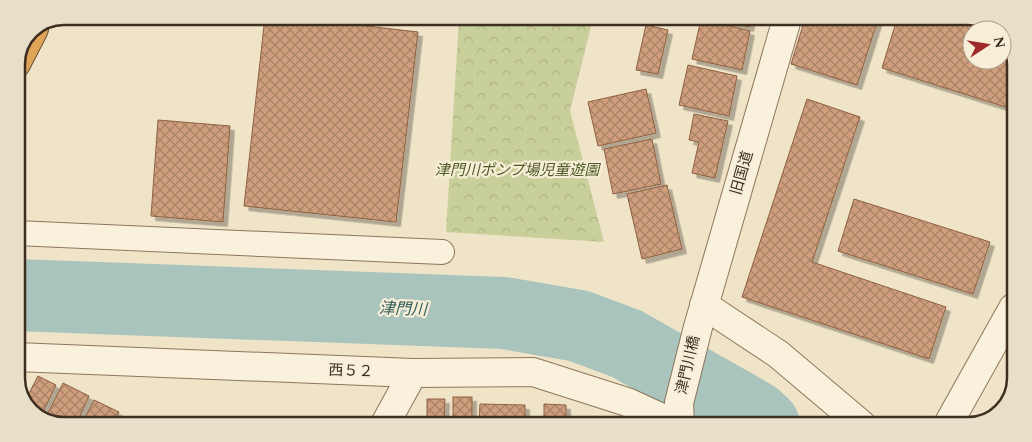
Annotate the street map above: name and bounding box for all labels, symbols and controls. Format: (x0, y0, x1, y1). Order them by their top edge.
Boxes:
north arrow (962, 20, 1012, 70)
text: N (988, 35, 1011, 50)
street label: 旧国道 (725, 148, 759, 198)
park label: 津門川ポンプ場児童遊園 (435, 159, 601, 182)
water label: 津門川 (379, 296, 429, 322)
street label: 津門川橋 (670, 333, 706, 397)
street label: 西５２ (328, 359, 374, 383)

